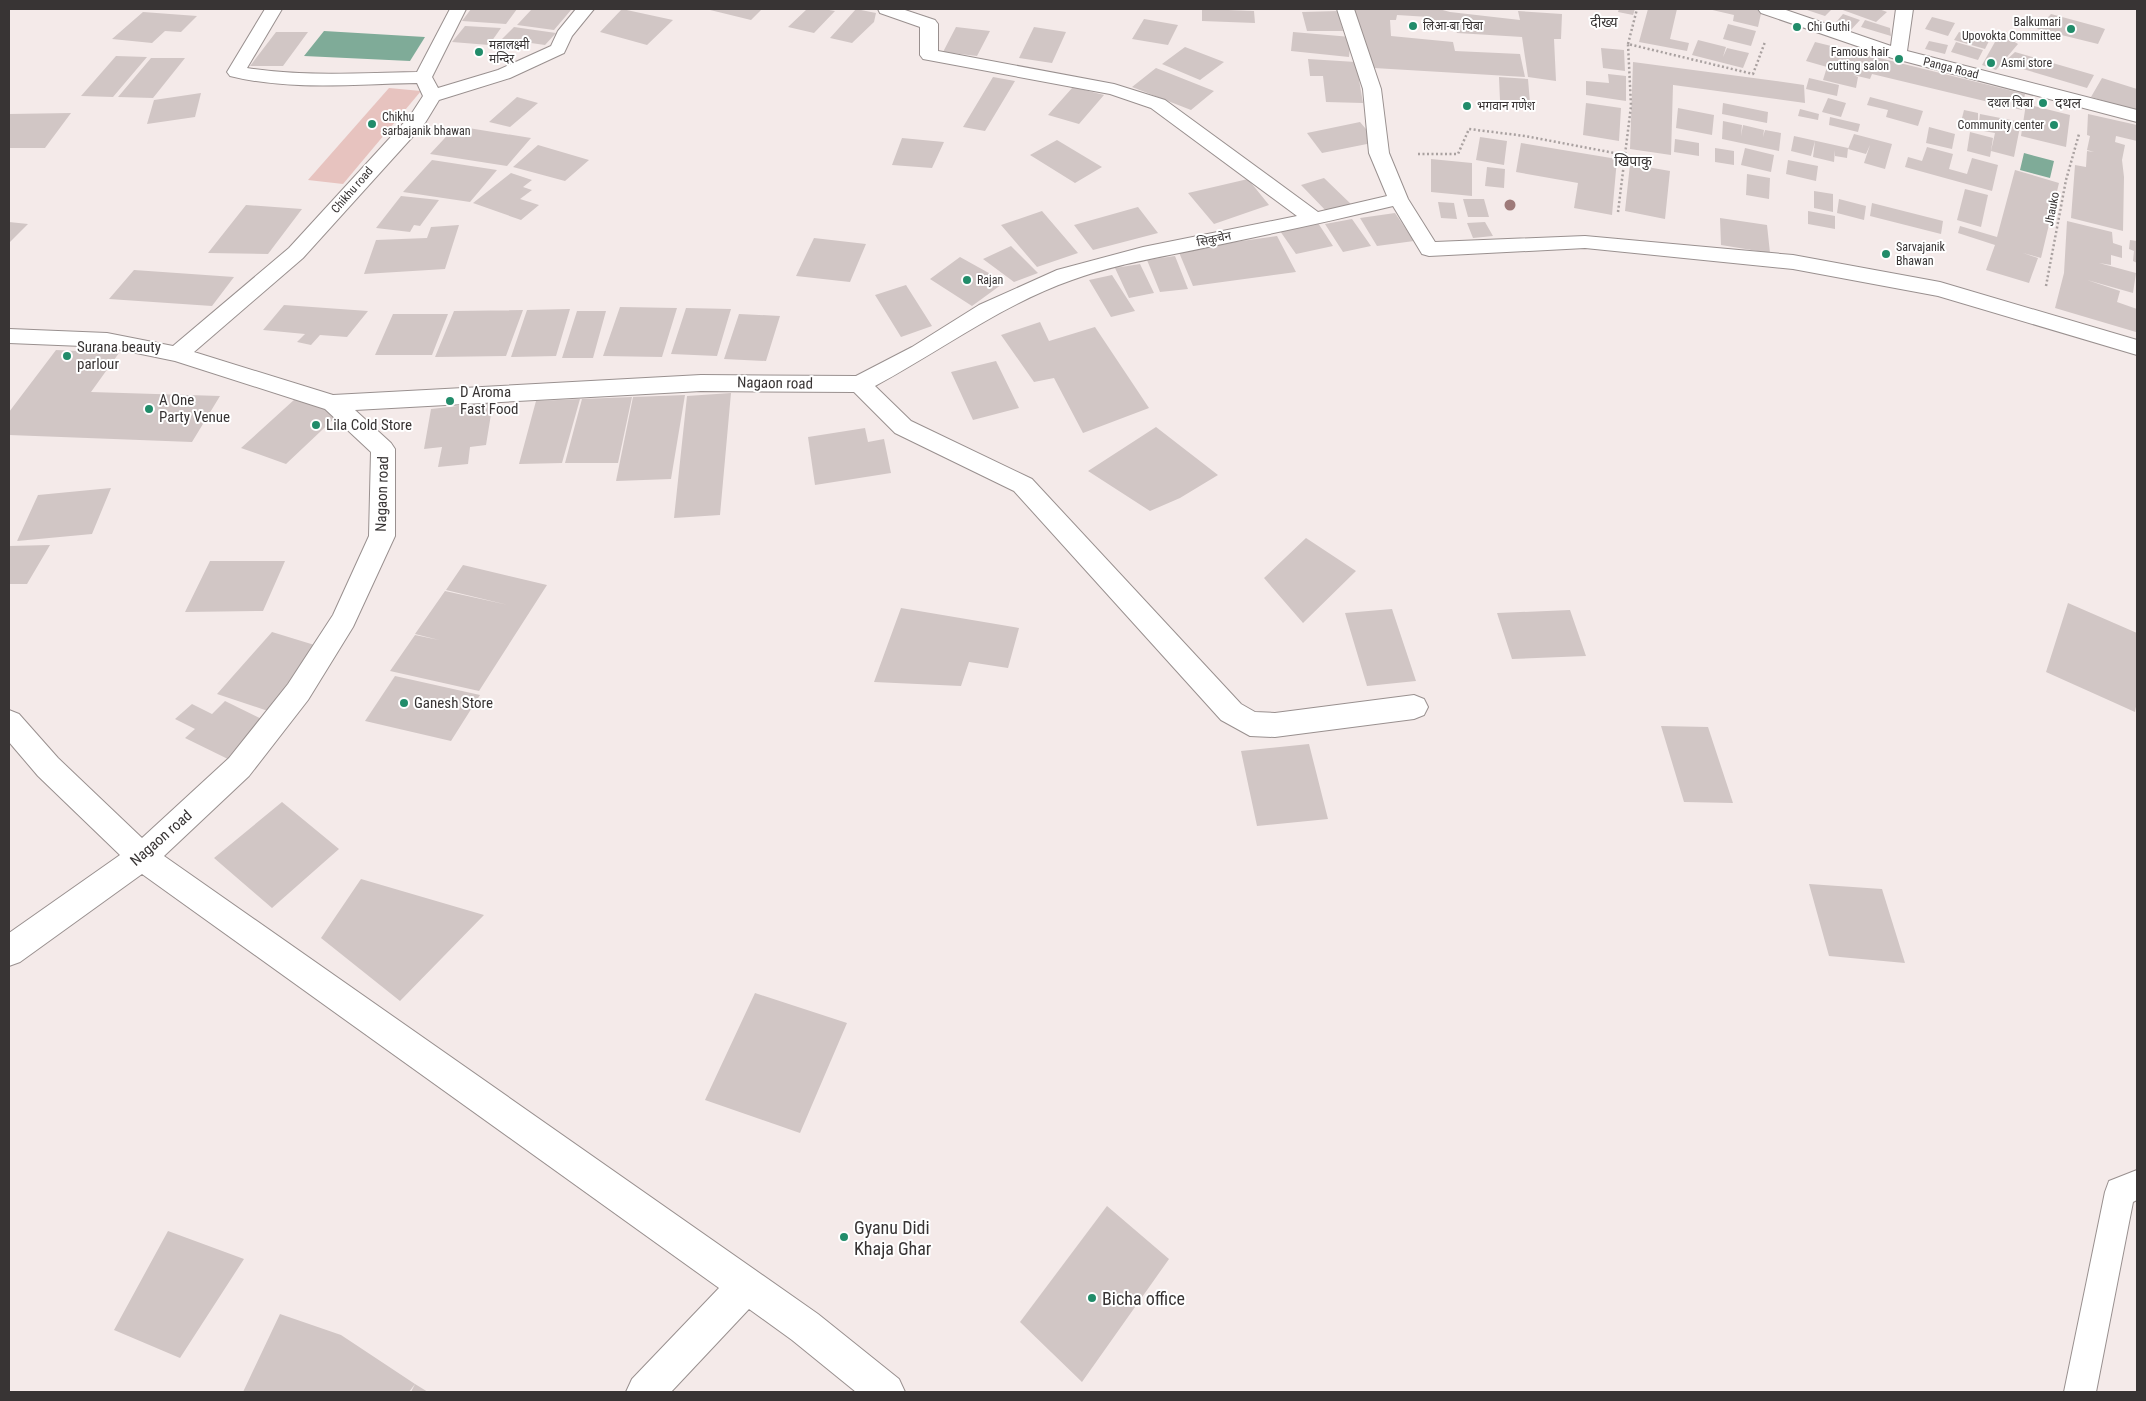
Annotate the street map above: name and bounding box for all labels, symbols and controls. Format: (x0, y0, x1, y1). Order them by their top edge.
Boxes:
district label: दीख्य (1590, 14, 1619, 30)
place label: Balkumari Upovokta Committee (1962, 15, 2061, 43)
place label: लिआ-बा चिबा (1423, 18, 1484, 33)
marker: लिआ-बा चिबा (1407, 20, 1419, 32)
place label: Chi Guthi (1807, 20, 1850, 34)
marker: Chi Guthi (1791, 21, 1803, 33)
marker: Balkumari Upovokta Committee (2065, 23, 2077, 35)
place label: महालक्ष्मी मन्दिर (489, 37, 530, 66)
place label: Famous hair cutting salon (1828, 45, 1889, 73)
marker: महालक्ष्मी मन्दिर (473, 46, 485, 58)
marker: Famous hair cutting salon (1893, 53, 1905, 65)
street label: Panga Road (1922, 54, 1980, 82)
place label: Asmi store (2001, 56, 2052, 70)
marker: Asmi store (1985, 57, 1997, 69)
place label: दथल चिबा (1987, 95, 2034, 110)
district label: दथल (2055, 95, 2081, 111)
marker: दथल चिबा (2037, 97, 2049, 109)
place label: भगवान गणेश (1477, 98, 1536, 113)
marker: भगवान गणेश (1461, 100, 1473, 112)
place label: Chikhu sarbajanik bhawan (382, 110, 471, 138)
marker: Chikhu sarbajanik bhawan (366, 118, 378, 130)
place label: Community center (1958, 118, 2044, 132)
marker: Community center (2048, 119, 2060, 131)
district label: खिपाकु (1614, 153, 1652, 171)
street label: Chikhu road (328, 164, 376, 216)
street label: Jhauko (2042, 191, 2062, 227)
street label: सिकुचेन (1195, 227, 1233, 250)
place label: Sarvajanik Bhawan (1896, 240, 1946, 268)
marker: Sarvajanik Bhawan (1880, 248, 1892, 260)
place label: Rajan (977, 273, 1004, 287)
marker: Rajan (961, 274, 973, 286)
place label: Surana beauty parlour (77, 338, 161, 373)
marker: Surana beauty parlour (61, 350, 73, 362)
street label: Nagaon road (737, 373, 813, 393)
place label: D Aroma Fast Food (460, 383, 518, 418)
place label: A One Party Venue (159, 391, 230, 426)
marker: D Aroma Fast Food (444, 395, 456, 407)
marker: A One Party Venue (143, 403, 155, 415)
place label: Lila Cold Store (326, 416, 412, 434)
marker: Lila Cold Store (310, 419, 322, 431)
street label: Nagaon road (372, 456, 392, 532)
place label: Ganesh Store (414, 694, 493, 712)
marker: Ganesh Store (398, 697, 410, 709)
street label: Nagaon road (126, 806, 196, 870)
place label: Gyanu Didi Khaja Ghar (854, 1217, 932, 1259)
marker: Gyanu Didi Khaja Ghar (838, 1231, 850, 1243)
place label: Bicha office (1102, 1288, 1185, 1309)
marker: Bicha office (1086, 1292, 1098, 1304)

